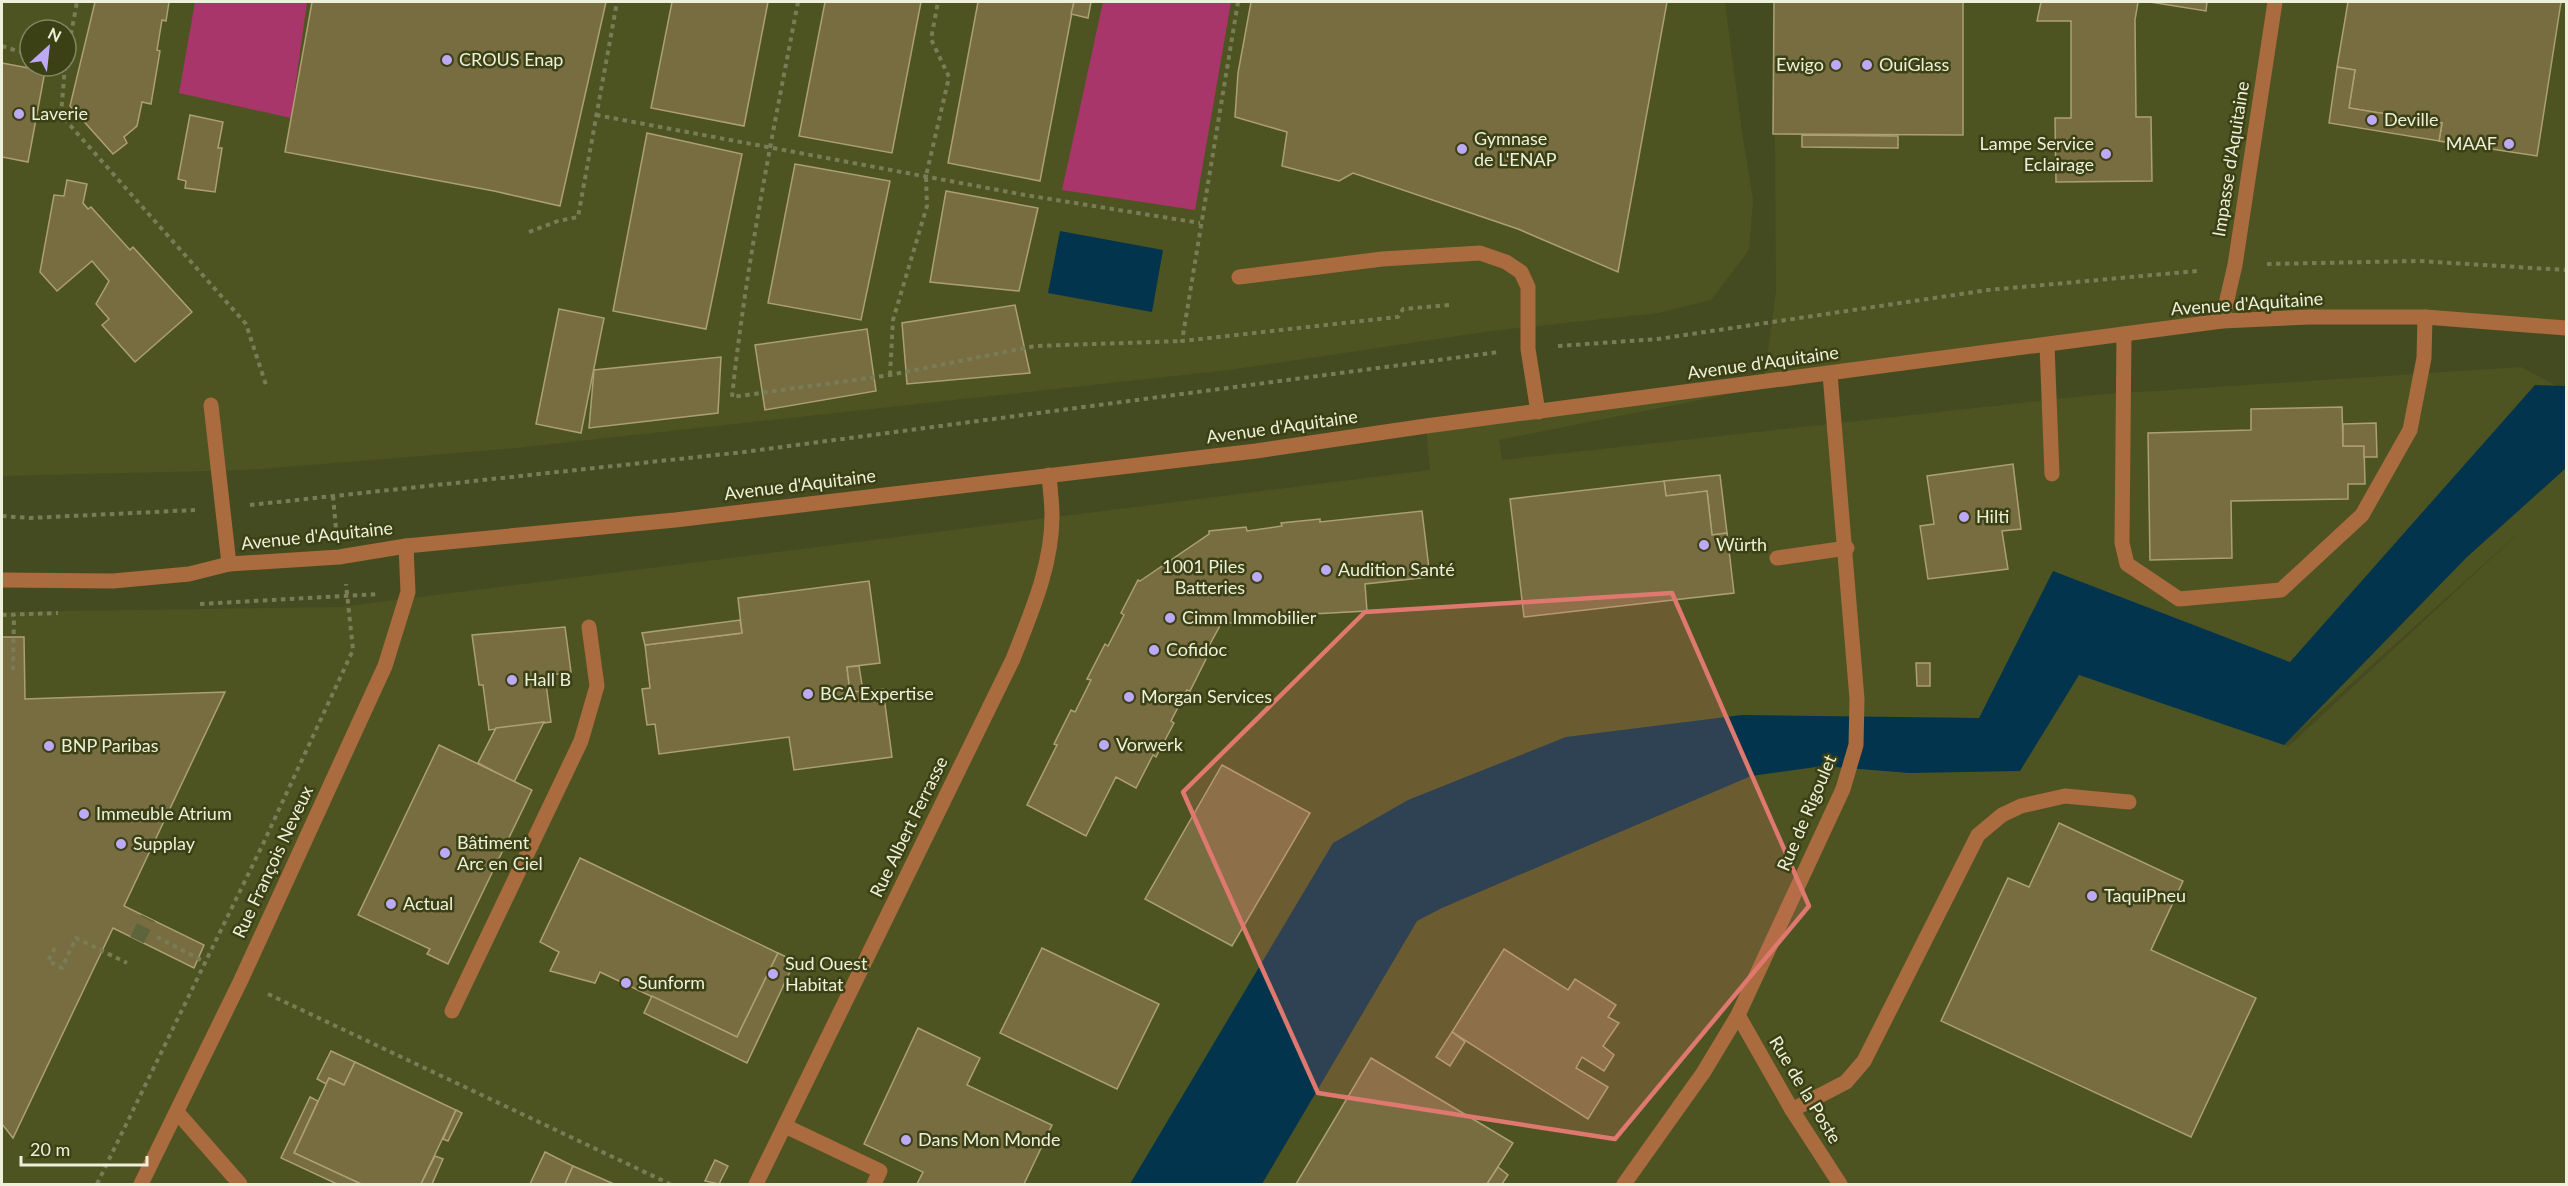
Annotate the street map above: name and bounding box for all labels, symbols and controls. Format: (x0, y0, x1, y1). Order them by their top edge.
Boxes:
north arrow (18, 18, 78, 78)
text: N (45, 23, 65, 45)
place label: CROUS Enap (459, 48, 563, 70)
marker: CROUS Enap (440, 53, 454, 67)
place label: Ewigo (1776, 53, 1824, 75)
place label: OuiGlass (1879, 53, 1950, 75)
marker: Ewigo (1829, 58, 1843, 72)
marker: OuiGlass (1860, 58, 1874, 72)
street label: Impasse d'Aquitaine (2207, 80, 2253, 238)
place label: Laverie (31, 102, 88, 124)
marker: Laverie (12, 107, 26, 121)
place label: Deville (2384, 108, 2438, 130)
marker: Deville (2365, 113, 2379, 127)
place label: Gymnase de L'ENAP (1474, 127, 1557, 170)
place label: Lampe Service Eclairage (1979, 132, 2094, 175)
place label: MAAF (2446, 132, 2497, 154)
marker: MAAF (2502, 137, 2516, 151)
marker: Gymnase de L'ENAP (1455, 142, 1469, 156)
marker: Lampe Service Eclairage (2099, 147, 2113, 161)
street label: Avenue d'Aquitaine (2170, 287, 2324, 319)
street label: Avenue d'Aquitaine (1686, 340, 1840, 384)
street label: Avenue d'Aquitaine (1205, 404, 1359, 448)
street label: Avenue d'Aquitaine (723, 464, 877, 504)
place label: Hilti (1976, 505, 2009, 527)
marker: Hilti (1957, 510, 1971, 524)
street label: Avenue d'Aquitaine (240, 516, 394, 554)
place label: Würth (1716, 533, 1767, 555)
marker: Würth (1697, 538, 1711, 552)
place label: 1001 Piles Batteries (1162, 555, 1245, 598)
place label: Audition Santé (1338, 558, 1455, 580)
marker: Audition Santé (1319, 563, 1333, 577)
marker: 1001 Piles Batteries (1250, 570, 1264, 584)
place label: Cimm Immobilier (1182, 606, 1317, 628)
marker: Cimm Immobilier (1163, 611, 1177, 625)
place label: Cofidoc (1166, 638, 1227, 660)
marker: Cofidoc (1147, 643, 1161, 657)
place label: Hall B (524, 668, 571, 690)
marker: Hall B (505, 673, 519, 687)
place label: BCA Expertise (820, 682, 934, 704)
place label: Morgan Services (1141, 685, 1272, 707)
marker: BCA Expertise (801, 687, 815, 701)
marker: Morgan Services (1122, 690, 1136, 704)
place label: Vorwerk (1116, 733, 1184, 755)
place label: BNP Paribas (61, 734, 159, 756)
marker: Vorwerk (1097, 738, 1111, 752)
marker: BNP Paribas (42, 739, 56, 753)
street label: Rue de Rigoulet (1772, 751, 1841, 874)
street label: Rue Albert Ferrasse (864, 753, 952, 901)
street label: Rue François Neveux (227, 782, 317, 941)
place label: Immeuble Atrium (96, 802, 232, 824)
marker: Immeuble Atrium (77, 807, 91, 821)
place label: Bâtiment Arc en Ciel (457, 831, 543, 874)
place label: Supplay (133, 832, 196, 854)
marker: Supplay (114, 837, 128, 851)
marker: Bâtiment Arc en Ciel (438, 846, 452, 860)
place label: TaquiPneu (2104, 884, 2186, 906)
marker: TaquiPneu (2085, 889, 2099, 903)
place label: Actual (403, 892, 453, 914)
marker: Actual (384, 897, 398, 911)
place label: Sud Ouest Habitat (785, 952, 868, 995)
marker: Sud Ouest Habitat (766, 967, 780, 981)
place label: Sunform (638, 971, 705, 993)
marker: Sunform (619, 976, 633, 990)
street label: Rue de la Poste (1765, 1032, 1847, 1147)
place label: Dans Mon Monde (918, 1128, 1060, 1150)
scale bar (21, 1129, 147, 1167)
marker: Dans Mon Monde (899, 1133, 913, 1147)
text: 20 m (30, 1138, 70, 1160)

